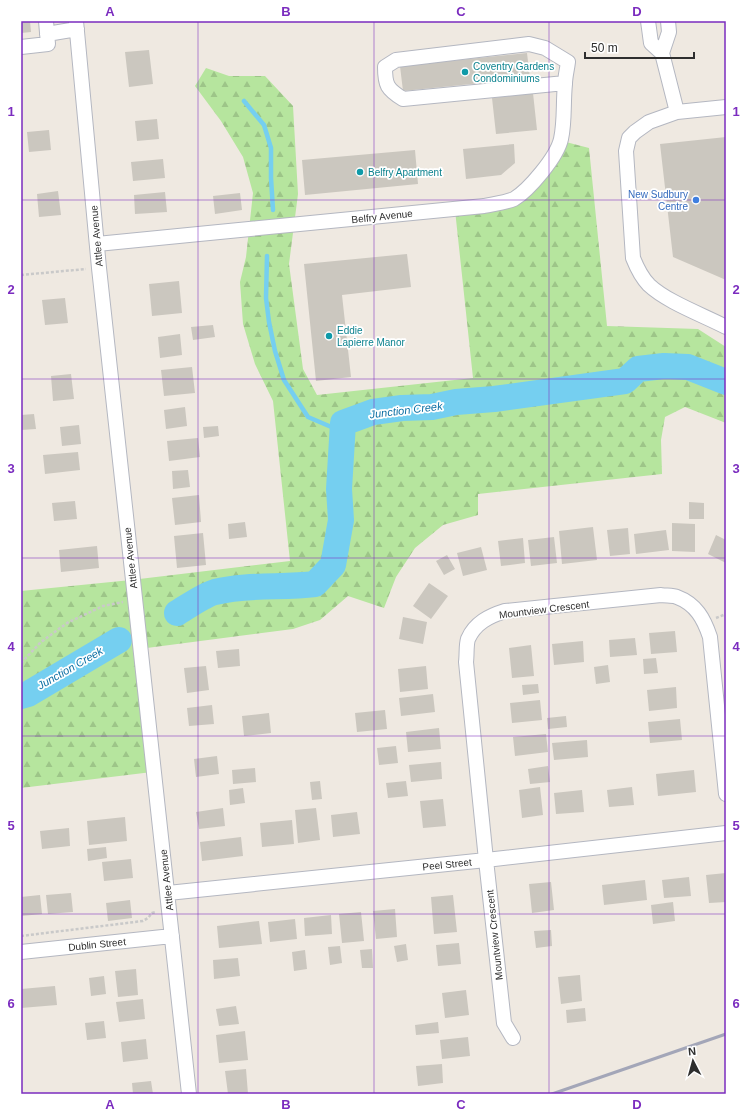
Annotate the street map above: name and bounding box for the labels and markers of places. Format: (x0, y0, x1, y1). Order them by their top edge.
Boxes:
place label: Coventry Gardens Condominiums (473, 61, 554, 84)
marker: Coventry Gardens Condominiums (460, 67, 470, 77)
marker: Belfry Apartment (355, 167, 365, 177)
place label: Belfry Apartment (368, 167, 442, 178)
place label: New Sudbury Centre (628, 189, 688, 212)
marker: New Sudbury Centre (691, 195, 701, 205)
place label: Eddie Lapierre Manor (337, 325, 405, 348)
marker: Eddie Lapierre Manor (324, 331, 334, 341)

